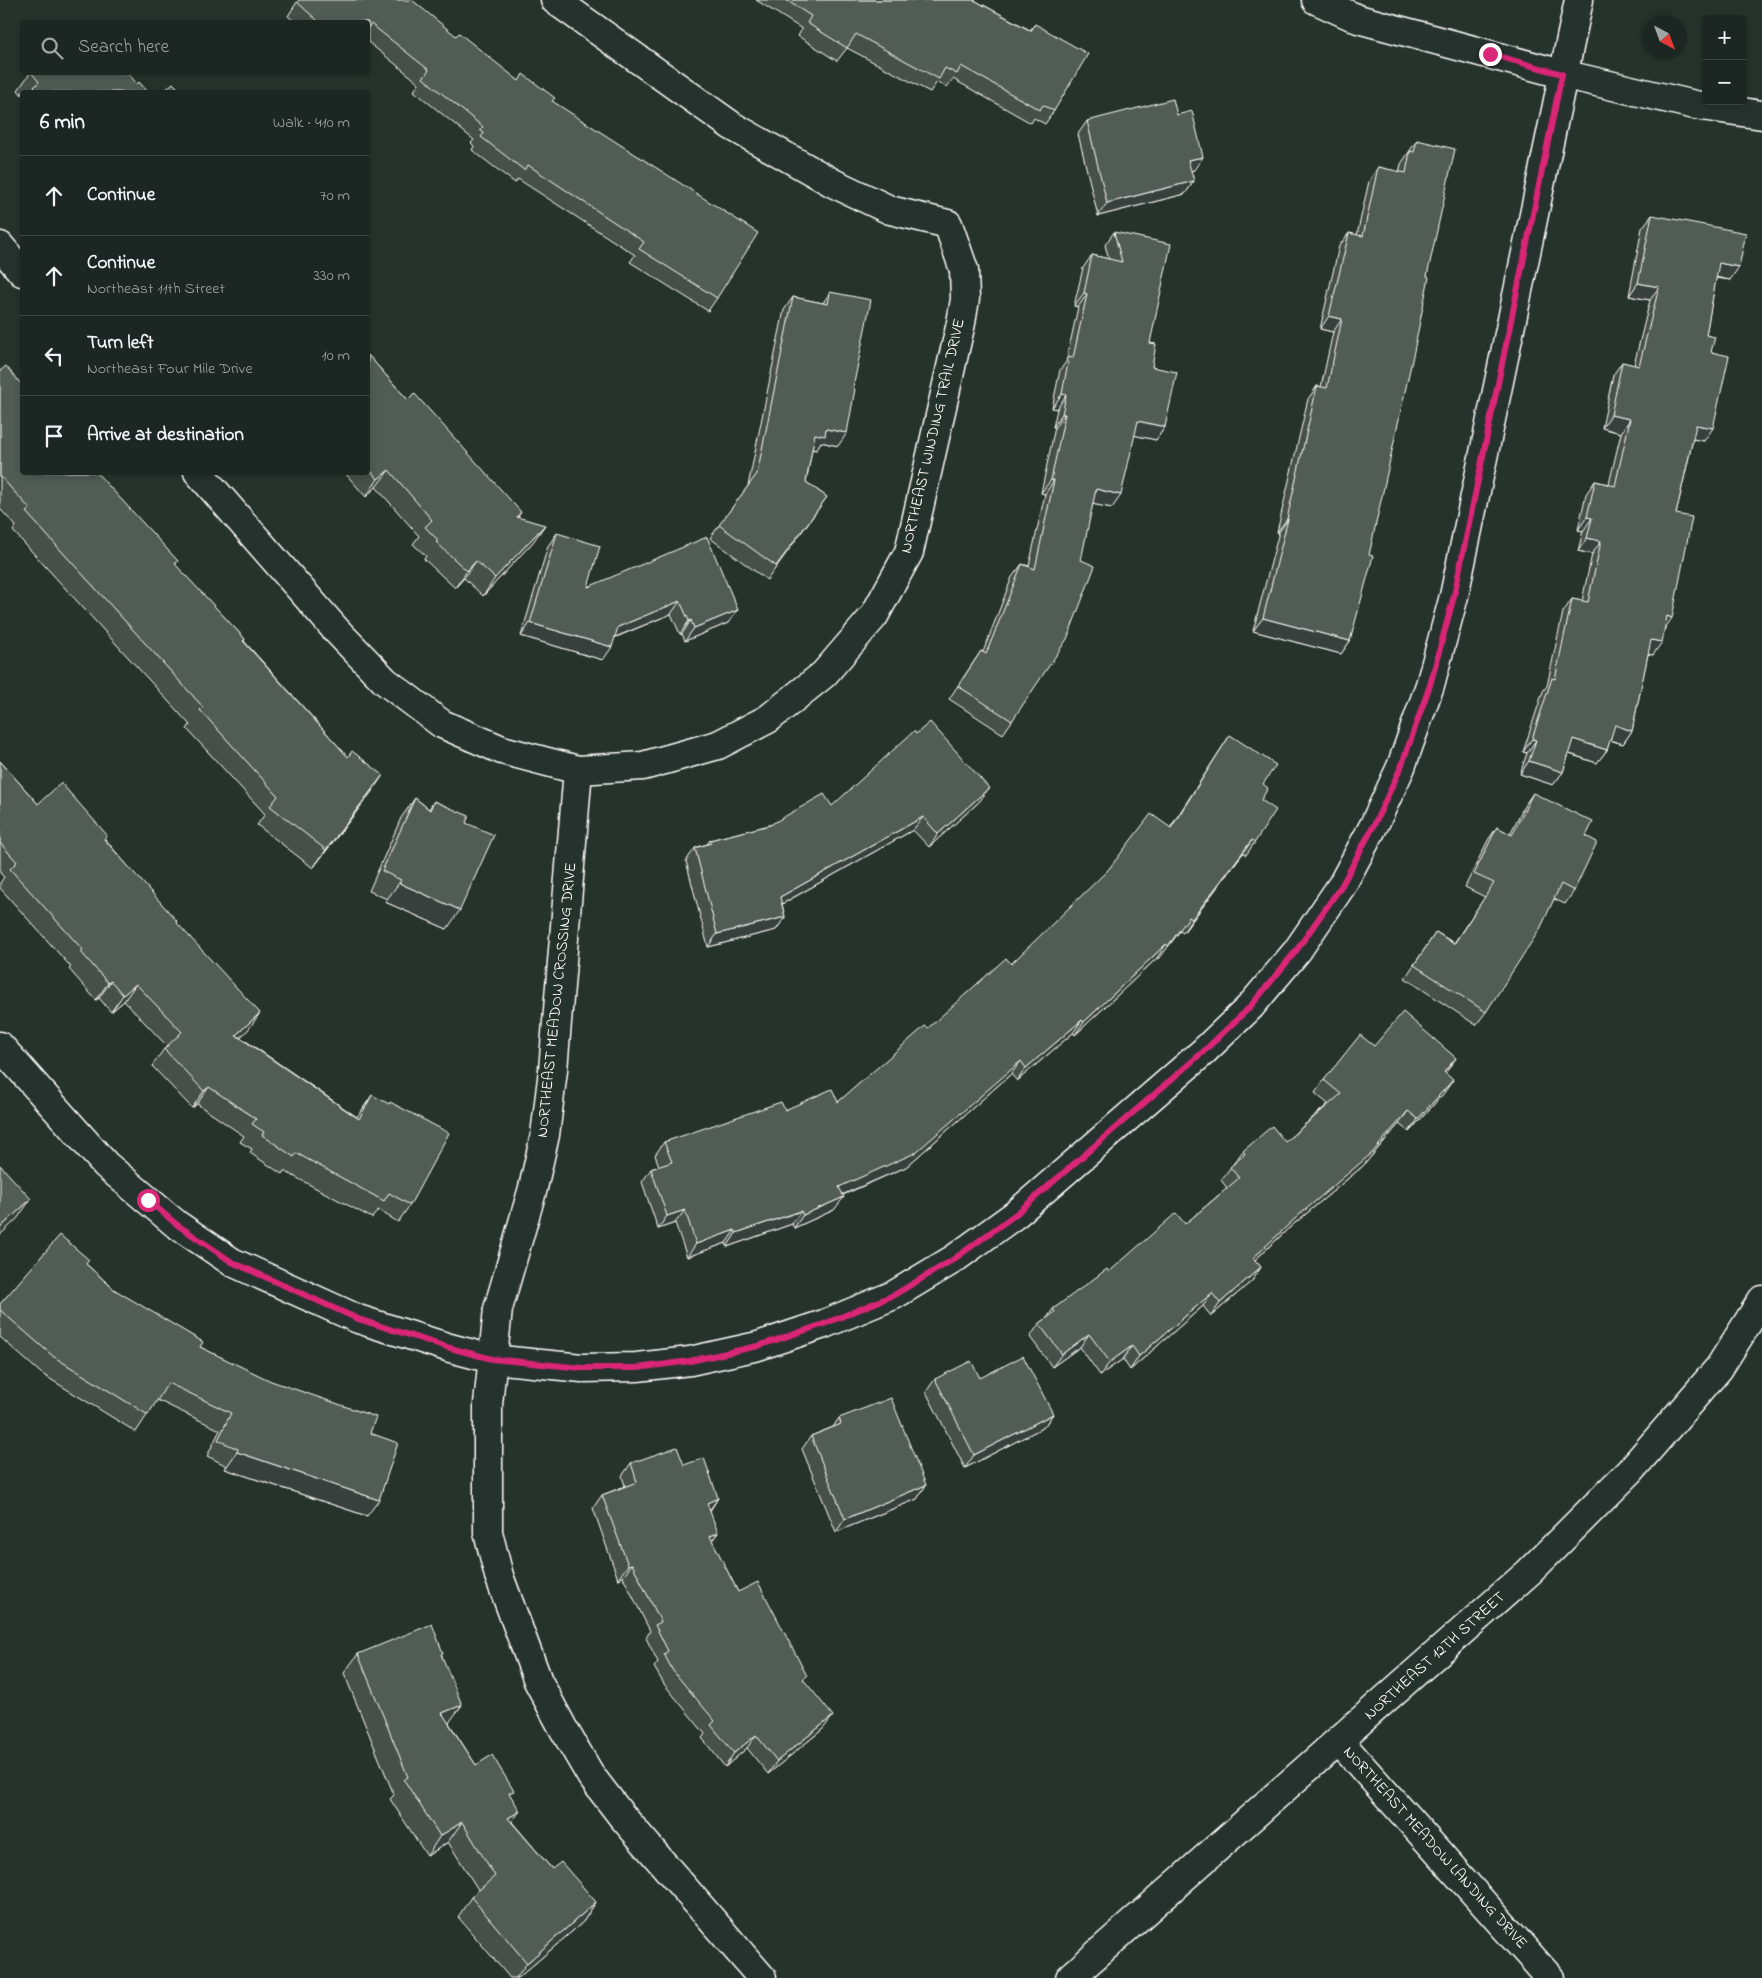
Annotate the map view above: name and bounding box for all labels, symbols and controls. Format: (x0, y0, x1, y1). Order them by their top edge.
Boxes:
north arrow (1642, 15, 1687, 60)
map controls (1702, 15, 1747, 105)
button: + (1702, 15, 1747, 60)
search box (20, 20, 370, 75)
icon: search (38, 34, 66, 62)
text: Search here (78, 34, 169, 61)
route end (1479, 43, 1502, 66)
button: − (1702, 60, 1747, 105)
text: 6 min (40, 108, 85, 138)
text: Walk · 410 m (273, 111, 350, 135)
icon: ahead (40, 182, 68, 210)
text: Continue (87, 182, 155, 209)
text: 70 m (320, 184, 350, 208)
text: Continue (87, 250, 155, 277)
icon: ahead (40, 262, 68, 290)
text: 330 m (313, 264, 350, 288)
text: Northeast 11th Street (87, 277, 225, 301)
street label: NORTHEAST WINDING TRAIL DRIVE (894, 316, 972, 556)
text: Turn left (87, 330, 154, 357)
icon: left (40, 342, 68, 370)
text: 10 m (322, 344, 350, 368)
text: Northeast Four Mile Drive (87, 357, 253, 381)
icon: arrive (40, 422, 68, 450)
text: Arrive at destination (87, 422, 244, 449)
street label: NORTHEAST MEADOW CROSSING DRIVE (531, 861, 583, 1139)
route start (137, 1189, 160, 1212)
street label: NORTHEAST 12TH STREET (1359, 1586, 1511, 1726)
street label: NORTHEAST MEADOW LANDING DRIVE (1337, 1741, 1533, 1955)

